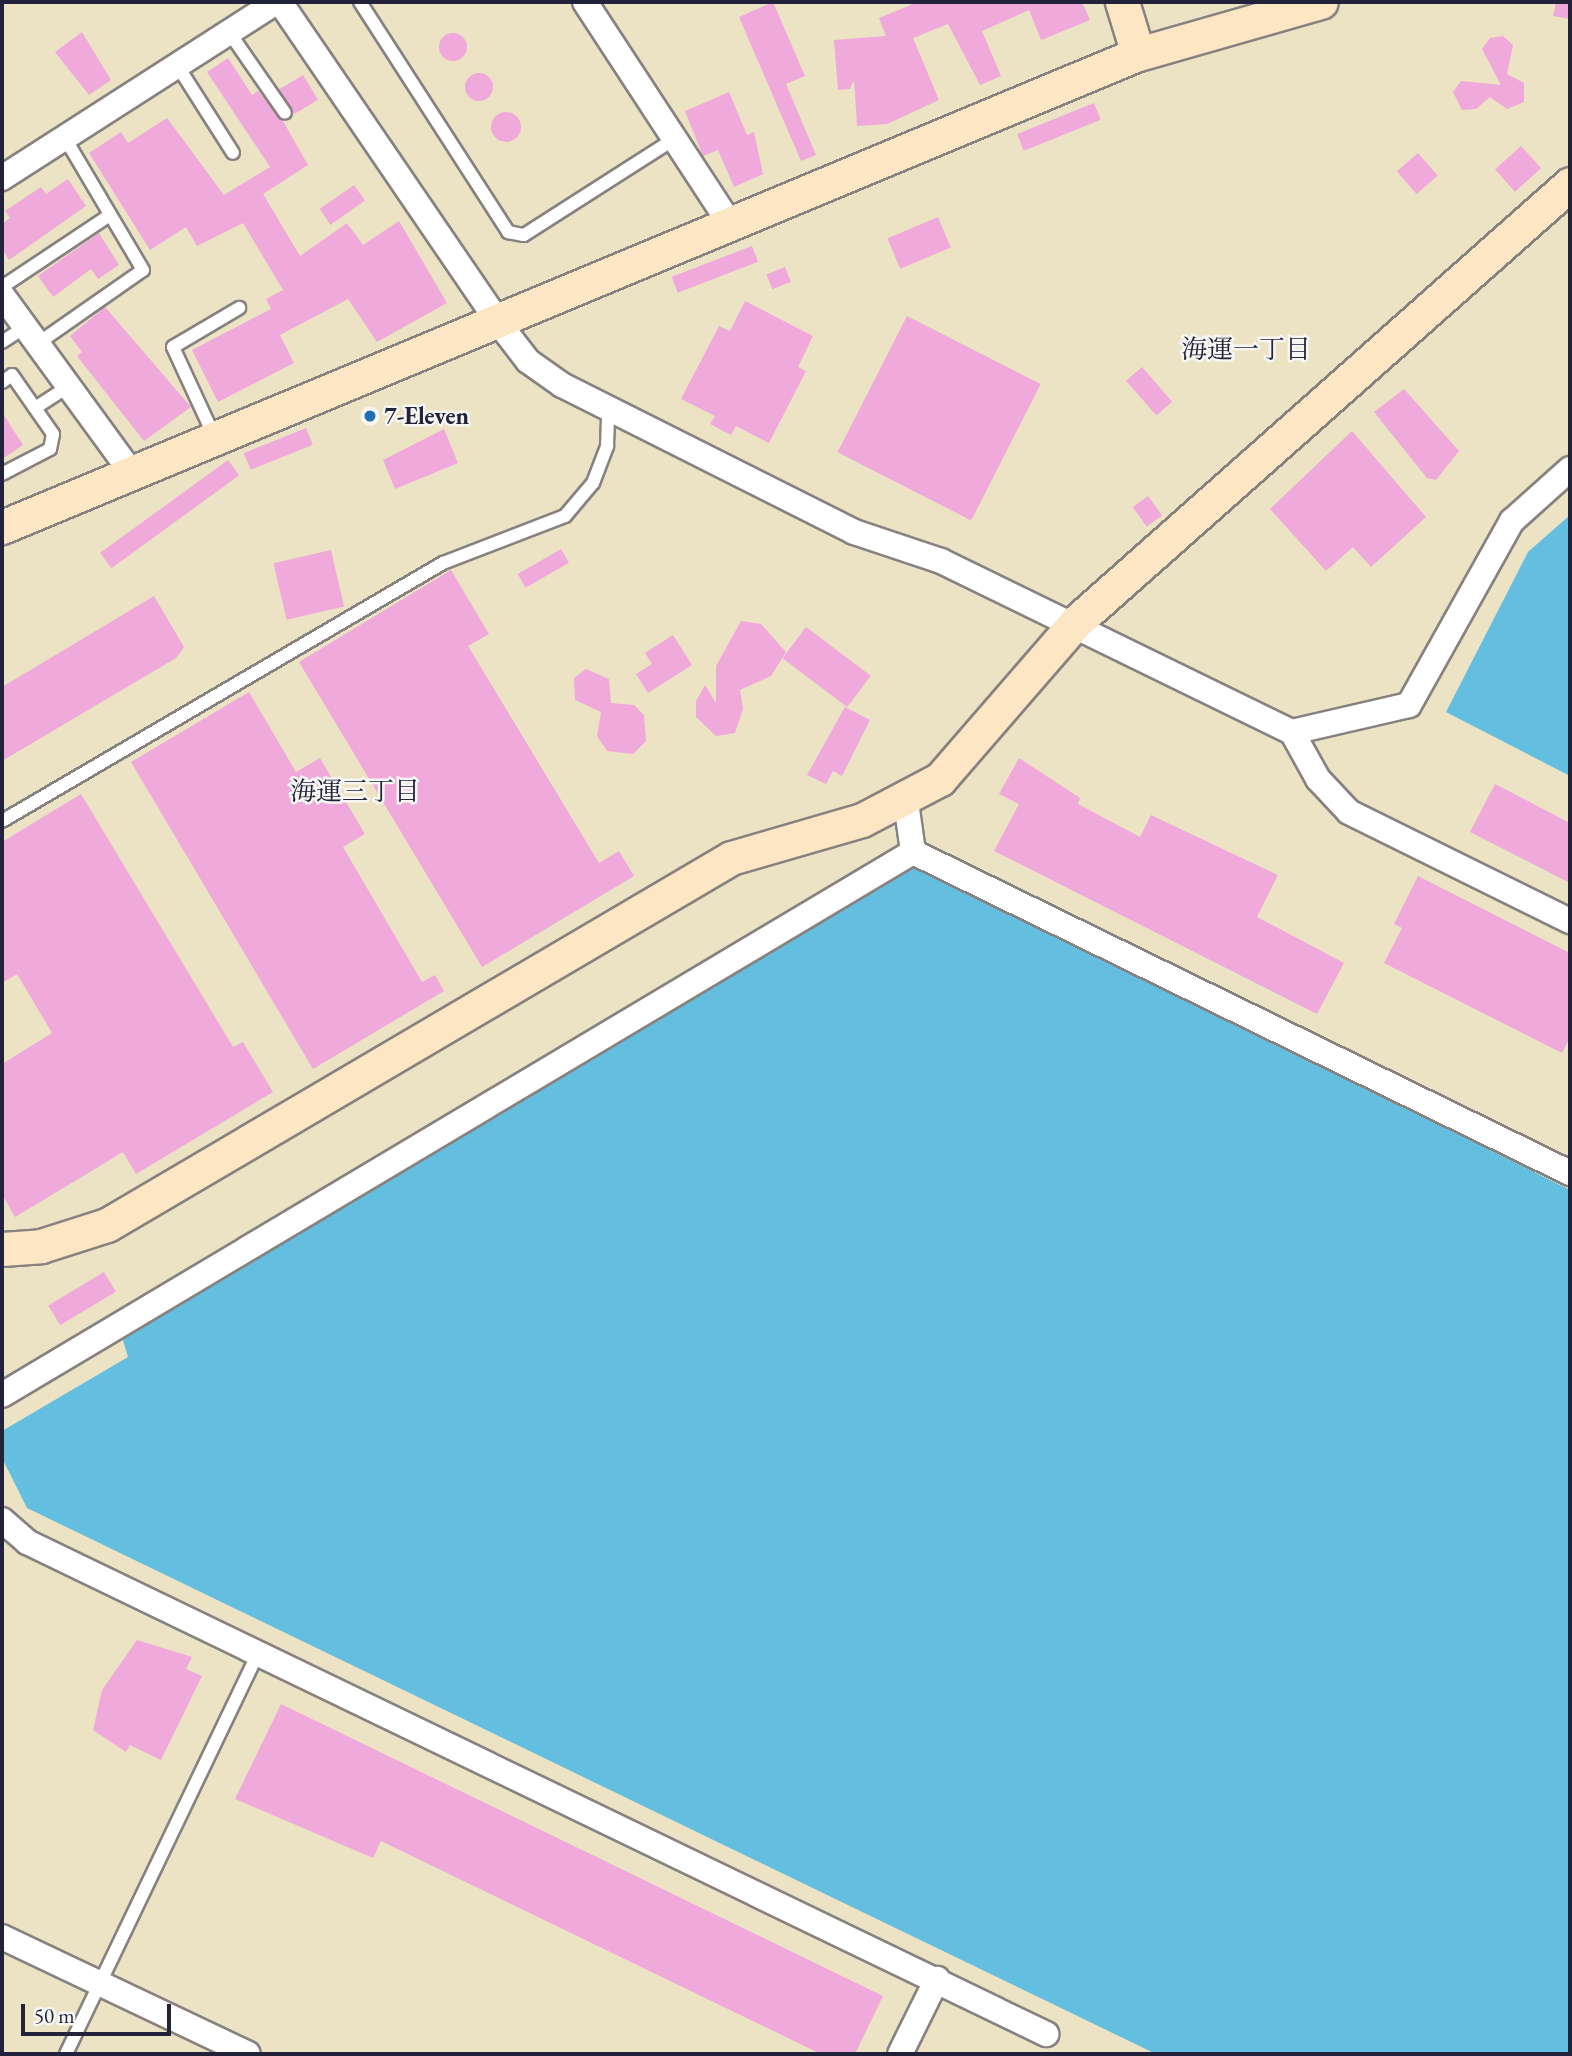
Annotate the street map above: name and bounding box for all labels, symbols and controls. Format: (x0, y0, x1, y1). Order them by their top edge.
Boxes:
district label: 海運一丁目 (1181, 334, 1311, 366)
place label: 7-Eleven (384, 402, 469, 430)
marker: 7-Eleven (362, 408, 378, 424)
district label: 海運三丁目 (290, 776, 420, 808)
scale bar (24, 1990, 175, 2034)
text: 50 m (34, 2002, 75, 2029)

